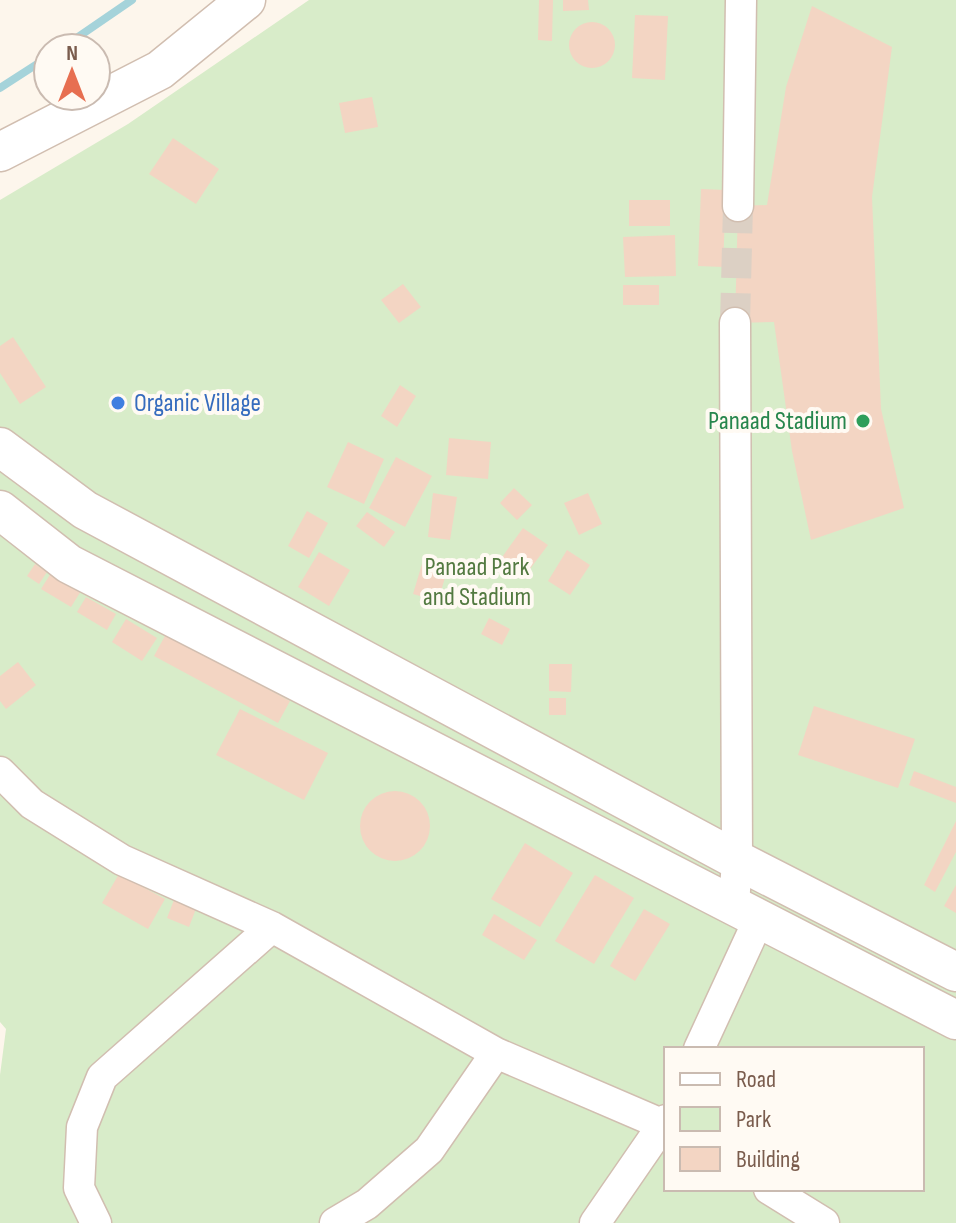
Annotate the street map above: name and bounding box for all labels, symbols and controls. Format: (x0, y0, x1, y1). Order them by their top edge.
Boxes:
north arrow (32, 32, 112, 112)
text: N (66, 40, 78, 67)
place label: Organic Village (134, 388, 261, 419)
marker: Organic Village (109, 394, 127, 412)
place label: Panaad Stadium (708, 406, 847, 437)
marker: Panaad Stadium (854, 412, 872, 430)
park label: Panaad Park and Stadium (423, 552, 531, 613)
legend (664, 1047, 924, 1191)
text: Road (736, 1065, 776, 1094)
text: Park (736, 1105, 771, 1134)
text: Building (736, 1145, 800, 1174)

